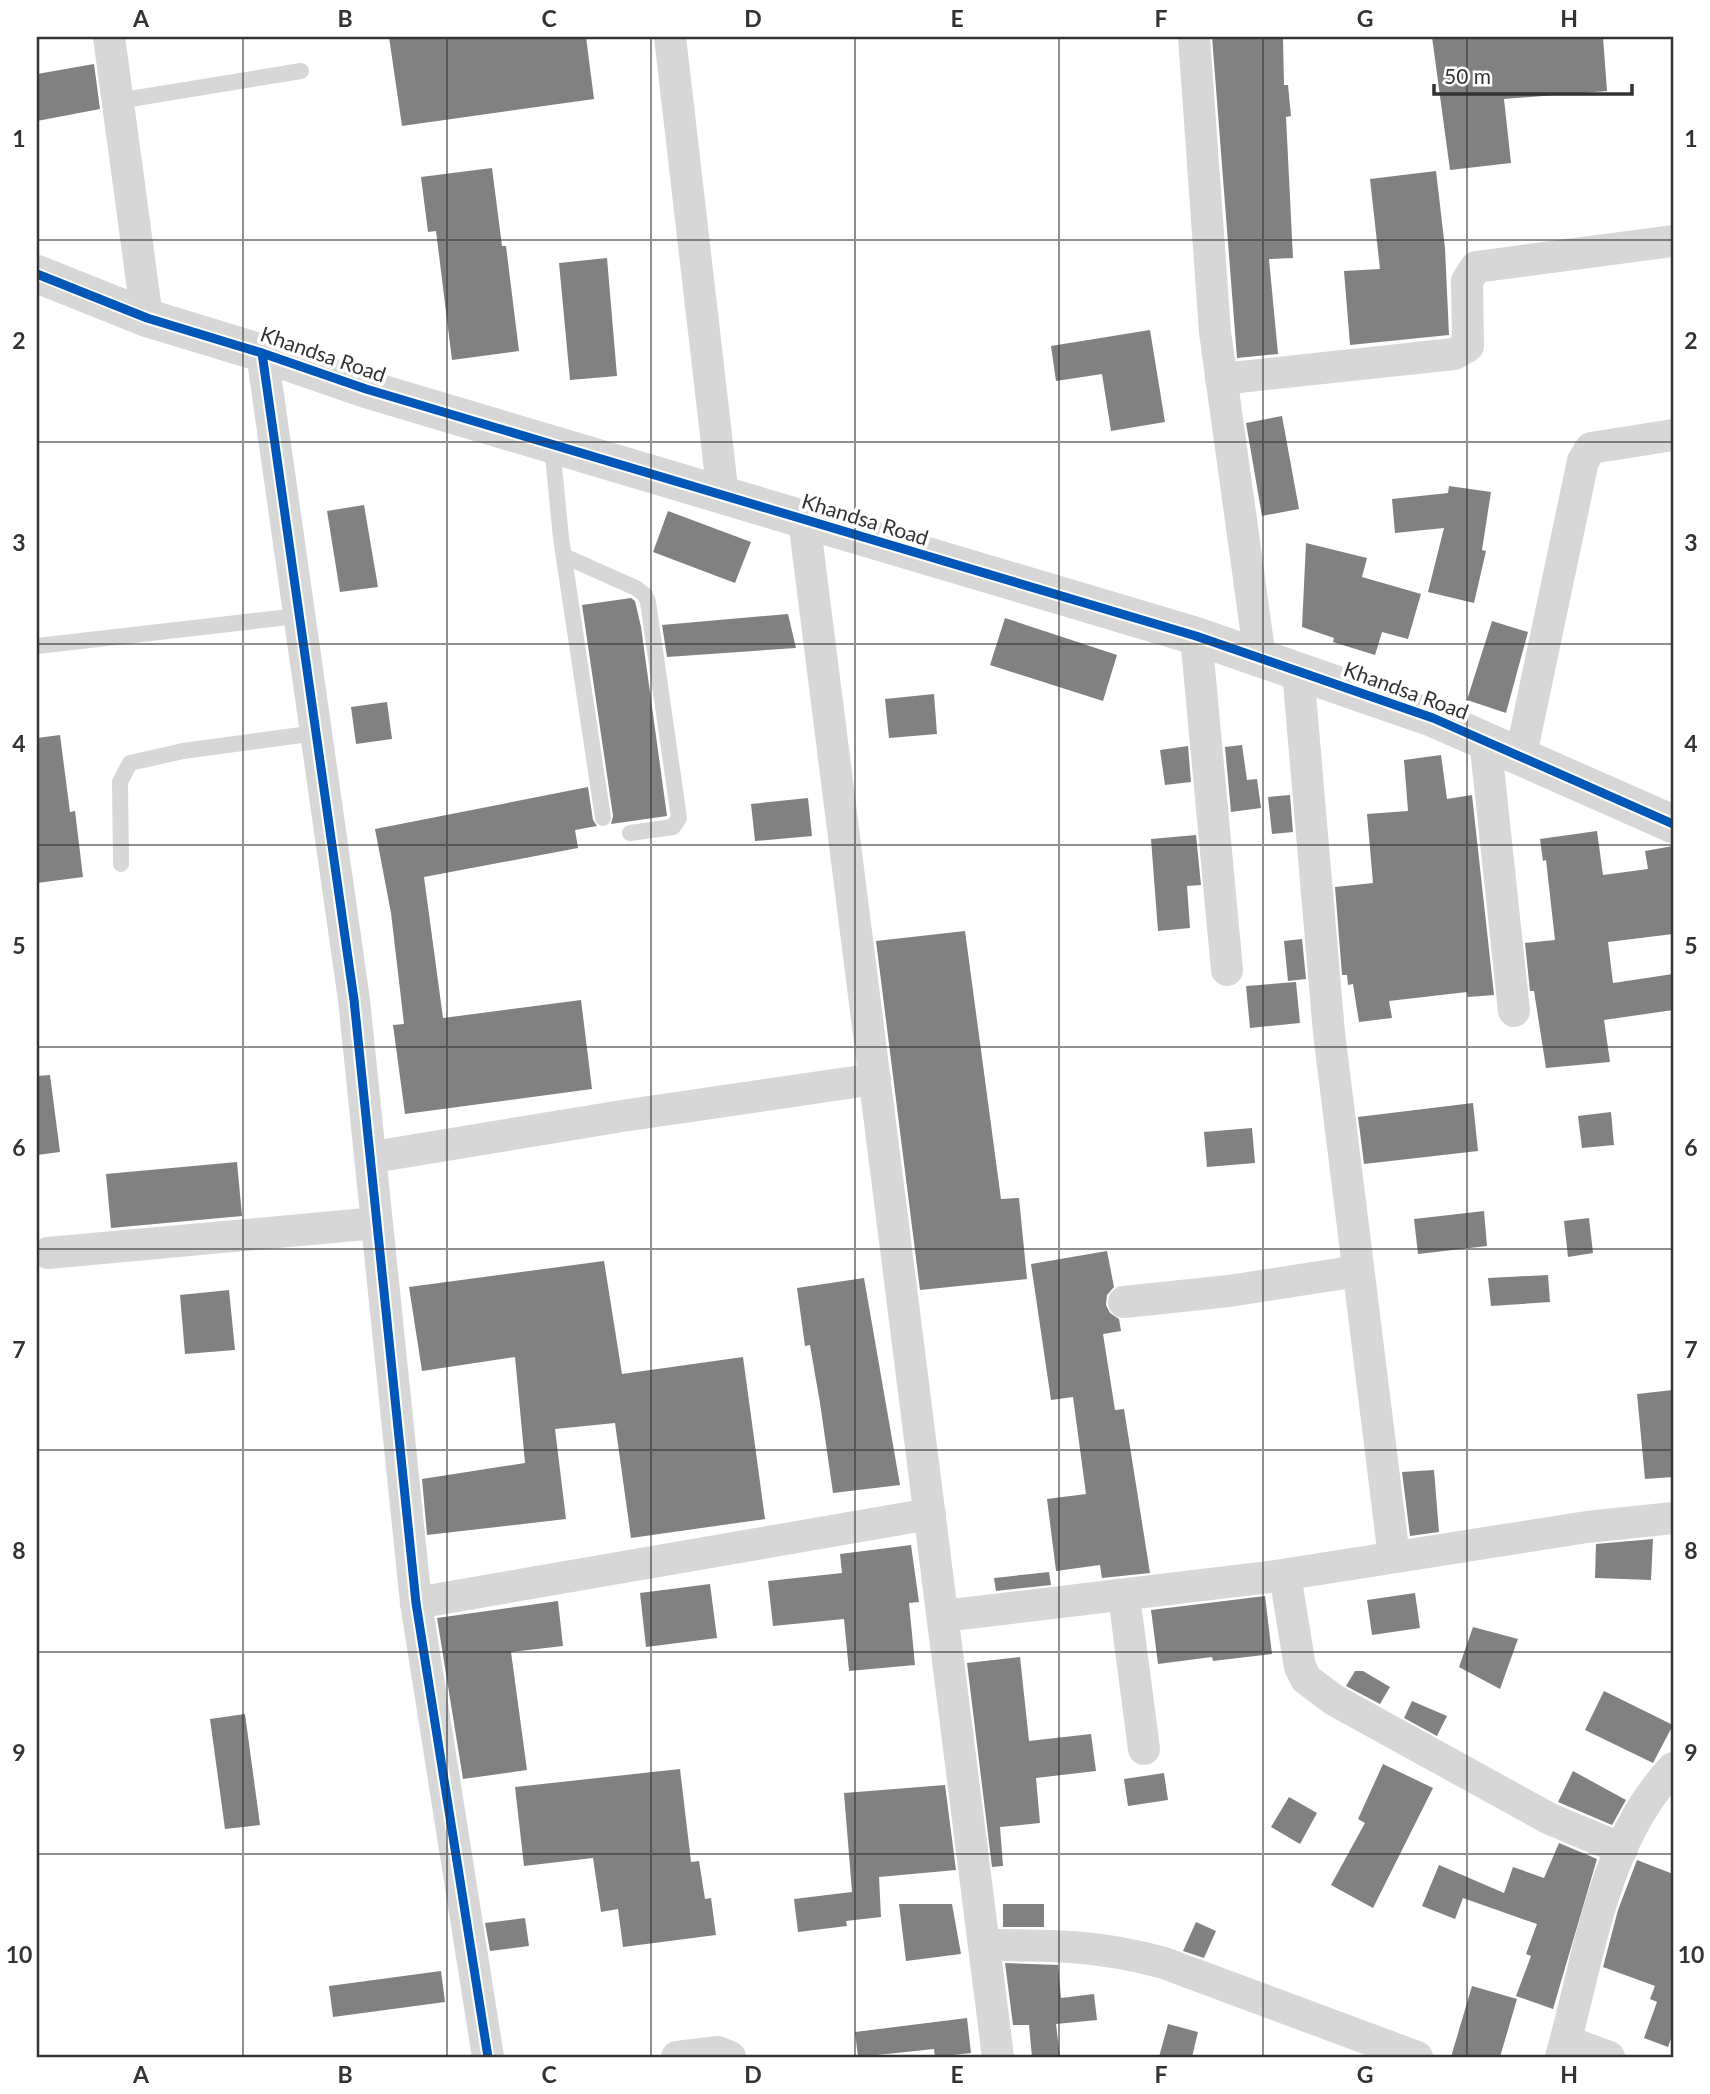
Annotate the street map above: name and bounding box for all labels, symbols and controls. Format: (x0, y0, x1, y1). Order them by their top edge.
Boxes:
text: A (132, 4, 150, 32)
text: B (337, 4, 353, 32)
text: C (541, 4, 557, 32)
text: D (744, 4, 762, 32)
text: E (950, 4, 964, 32)
text: F (1154, 4, 1168, 32)
text: G (1357, 4, 1373, 32)
text: H (1560, 4, 1578, 32)
scale bar (1434, 52, 1631, 96)
text: 50 m (1444, 63, 1491, 88)
text: 1 (12, 124, 26, 152)
text: 1 (1684, 124, 1698, 152)
street label: Khandsa Road (257, 320, 390, 387)
text: 2 (12, 326, 26, 354)
text: 2 (1684, 326, 1698, 354)
street label: Khandsa Road (799, 487, 932, 550)
text: 3 (12, 528, 26, 556)
text: 3 (1684, 528, 1698, 556)
street label: Khandsa Road (1341, 655, 1472, 724)
text: 4 (12, 729, 26, 757)
text: 4 (1684, 729, 1698, 757)
text: 5 (12, 931, 26, 959)
text: 5 (1684, 931, 1698, 959)
text: 6 (12, 1133, 26, 1161)
text: 6 (1684, 1133, 1698, 1161)
text: 7 (12, 1335, 26, 1363)
text: 7 (1684, 1335, 1698, 1363)
text: 8 (12, 1536, 26, 1564)
text: 8 (1684, 1536, 1698, 1564)
text: 9 (12, 1738, 26, 1766)
text: 9 (1684, 1738, 1698, 1766)
text: 10 (6, 1940, 32, 1968)
text: 10 (1678, 1940, 1704, 1968)
text: A (132, 2060, 150, 2088)
text: B (337, 2060, 353, 2088)
text: C (541, 2060, 557, 2088)
text: D (744, 2060, 762, 2088)
text: E (950, 2060, 964, 2088)
text: F (1154, 2060, 1168, 2088)
text: G (1357, 2060, 1373, 2088)
text: H (1560, 2060, 1578, 2088)

